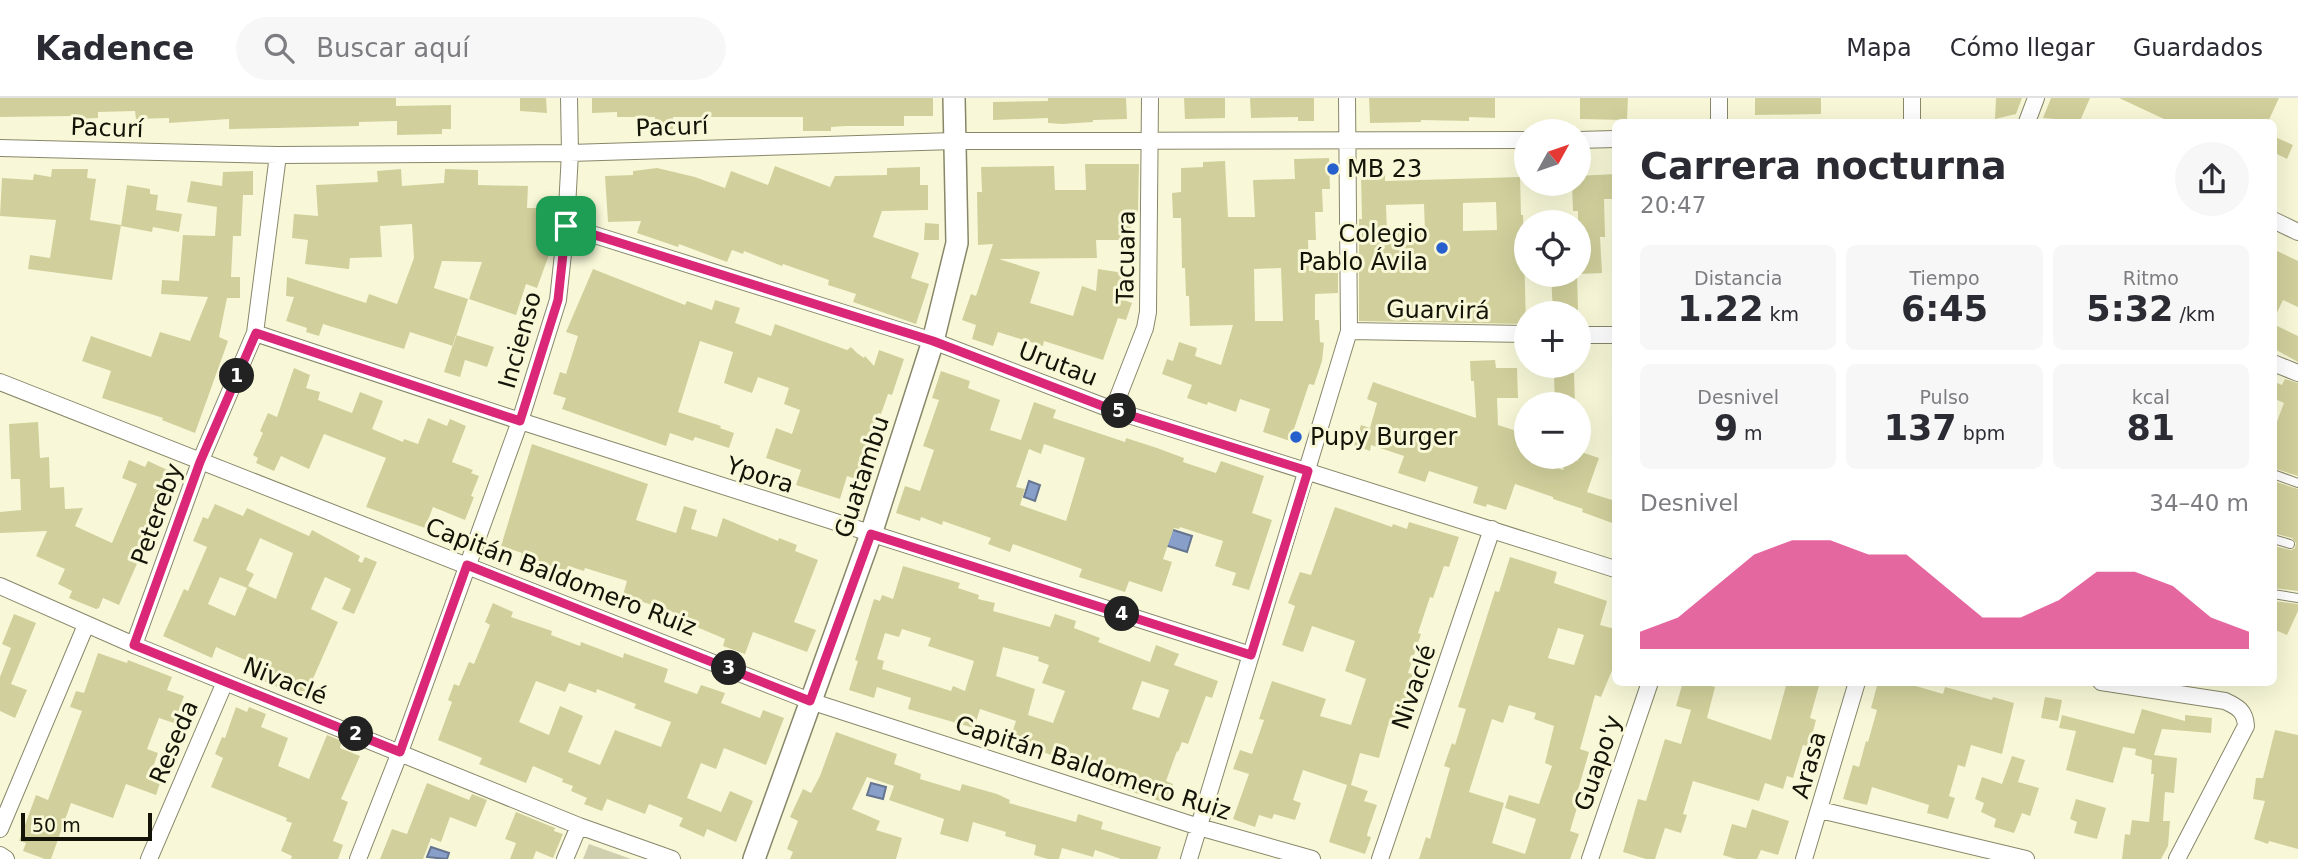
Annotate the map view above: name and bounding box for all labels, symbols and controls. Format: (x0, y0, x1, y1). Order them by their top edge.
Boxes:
search box (236, 17, 726, 80)
text: Kadence (35, 29, 194, 68)
icon: search (260, 29, 298, 67)
text: Buscar aquí (316, 33, 469, 63)
text: Mapa (1846, 34, 1912, 62)
text: Cómo llegar (1950, 34, 2095, 62)
text: Guardados (2133, 34, 2263, 62)
street label: Pacurí (635, 112, 710, 142)
street label: Pacurí (70, 113, 145, 143)
north arrow (1514, 119, 1591, 196)
map controls (1514, 119, 1591, 469)
button: share (2175, 142, 2249, 216)
text: Carrera nocturna (1640, 144, 2007, 188)
place label: MB 23 (1347, 155, 1422, 183)
marker: MB 23 (1325, 161, 1341, 177)
text: 20:47 (1640, 192, 1706, 218)
pin (536, 196, 596, 256)
icon: arrive (547, 207, 585, 245)
street label: Tacuara (1111, 210, 1141, 305)
button: locate (1514, 210, 1591, 287)
place label: Colegio Pablo Ávila (1298, 220, 1428, 276)
marker: Colegio Pablo Ávila (1434, 240, 1450, 256)
text: Distancia (1694, 267, 1782, 289)
text: Tiempo (1909, 267, 1980, 289)
text: Ritmo (2123, 267, 2179, 289)
street label: Incienso (493, 288, 547, 392)
text: 1.22 (1677, 289, 1764, 329)
text: 6:45 (1901, 289, 1988, 329)
text: 5:32 (2086, 289, 2173, 329)
street label: Guarvirá (1386, 295, 1490, 325)
button: + (1514, 301, 1591, 378)
text: km (1764, 303, 1799, 325)
text: /km (2173, 303, 2215, 325)
street label: Urutau (1015, 336, 1101, 392)
pin: 1 (219, 358, 254, 394)
text: 1 (230, 364, 243, 386)
text: Desnivel (1697, 386, 1779, 408)
text: Pulso (1920, 386, 1969, 408)
text: kcal (2132, 386, 2170, 408)
button: − (1514, 392, 1591, 469)
pin: 5 (1102, 394, 1136, 428)
text: 5 (1112, 399, 1125, 421)
text: 9 (1714, 408, 1738, 448)
text: 137 (1884, 408, 1957, 448)
text: 81 (2126, 408, 2175, 448)
street label: Guatambu (829, 413, 895, 541)
text: m (1738, 422, 1763, 444)
text: bpm (1957, 422, 2005, 444)
place label: Pupy Burger (1310, 423, 1457, 451)
marker: Pupy Burger (1288, 429, 1304, 445)
street label: Ypora (722, 451, 797, 499)
street label: Petereby (126, 459, 188, 569)
text: Desnivel (1640, 490, 1739, 516)
text: 34–40 m (2149, 490, 2249, 516)
street label: Capitán Baldomero Ruiz (422, 512, 700, 642)
pin: 4 (1104, 596, 1140, 632)
text: 4 (1115, 602, 1128, 624)
street label: Nivaclé (1386, 641, 1442, 733)
pin: 3 (712, 650, 746, 686)
street label: Nivaclé (239, 652, 331, 710)
text: 3 (722, 656, 735, 678)
street label: Reseda (144, 696, 204, 788)
street label: Capitán Baldomero Ruiz (952, 710, 1234, 826)
street label: Guapo'y (1569, 712, 1627, 814)
pin: 2 (338, 716, 374, 752)
text: 2 (349, 722, 362, 744)
street label: Arasa (1786, 728, 1832, 802)
scale bar (21, 810, 152, 842)
text: 50 m (32, 814, 81, 836)

